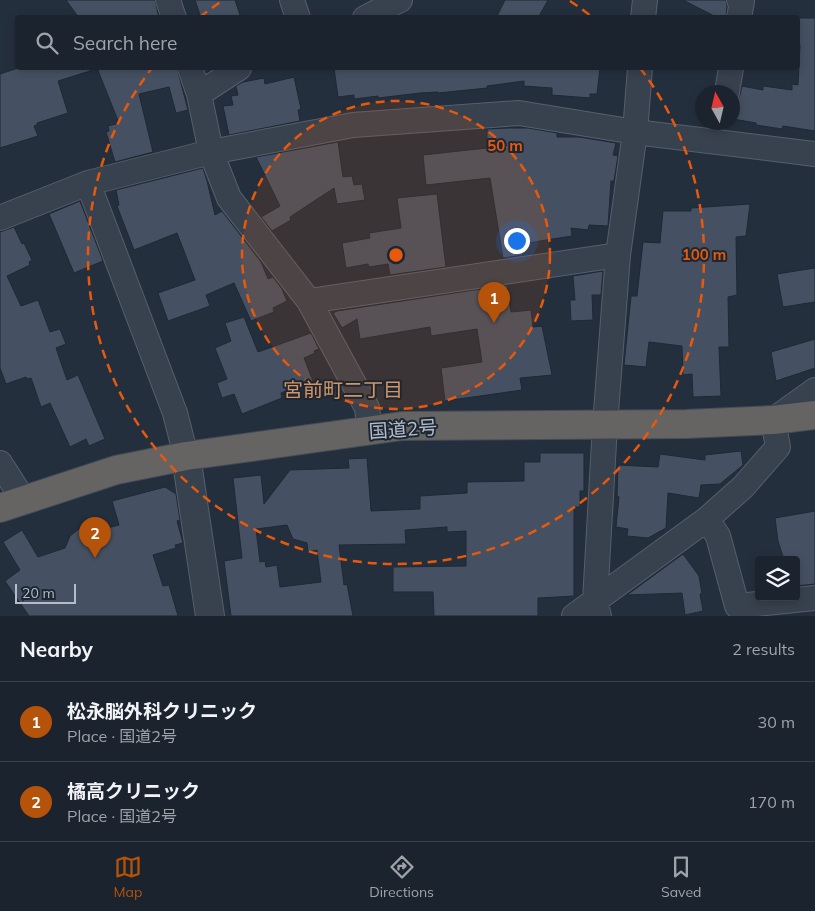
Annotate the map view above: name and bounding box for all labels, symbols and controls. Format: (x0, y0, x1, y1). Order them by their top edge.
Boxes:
search box (15, 15, 800, 70)
icon: search (33, 29, 61, 57)
text: Search here (73, 31, 177, 55)
north arrow (695, 85, 740, 130)
text: 50 m (487, 136, 523, 155)
your location (504, 228, 530, 254)
text: 100 m (682, 245, 726, 264)
centre of rings (387, 246, 405, 264)
pin: 1 (478, 282, 510, 323)
district label: 宮前町二丁目 (283, 377, 403, 402)
street label: 国道2号 (368, 415, 438, 443)
pin: 2 (79, 517, 111, 558)
map controls (755, 556, 800, 601)
button: layers (755, 556, 800, 601)
scale bar (15, 581, 76, 604)
text: 20 m (22, 584, 55, 602)
text: Nearby (20, 636, 93, 662)
text: 2 results (732, 639, 795, 659)
text: 松永脳外科クリニック (67, 699, 257, 723)
text: 1 (31, 712, 41, 732)
text: 30 m (758, 712, 795, 732)
text: Place · 国道2号 (67, 726, 177, 746)
text: 橘高クリニック (67, 779, 200, 803)
text: 2 (31, 792, 41, 812)
text: 170 m (748, 792, 795, 812)
text: Place · 国道2号 (67, 806, 177, 826)
tab: Map (114, 853, 142, 901)
tab: Directions (369, 853, 434, 901)
tab: Saved (661, 853, 701, 901)

